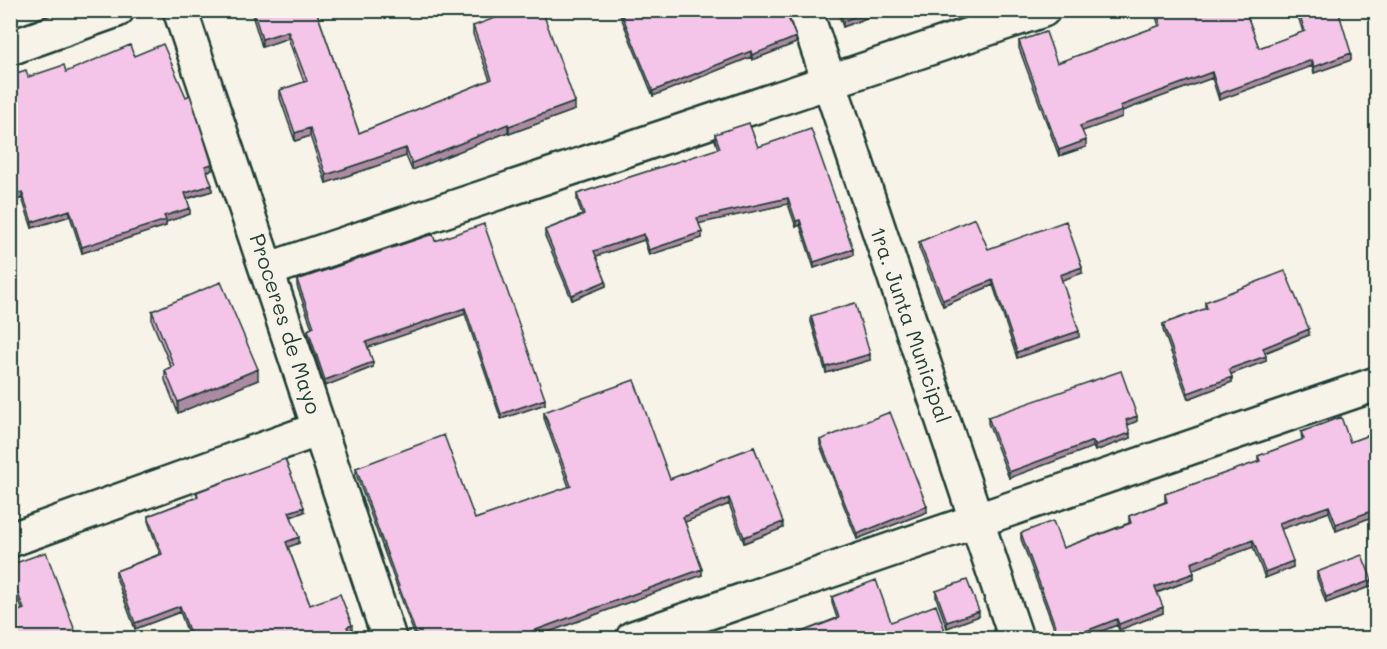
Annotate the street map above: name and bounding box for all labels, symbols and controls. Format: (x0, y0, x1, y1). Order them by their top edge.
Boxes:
street label: 1ra. Junta Municipal (865, 223, 958, 426)
street label: Proceres de Mayo (245, 230, 328, 417)

